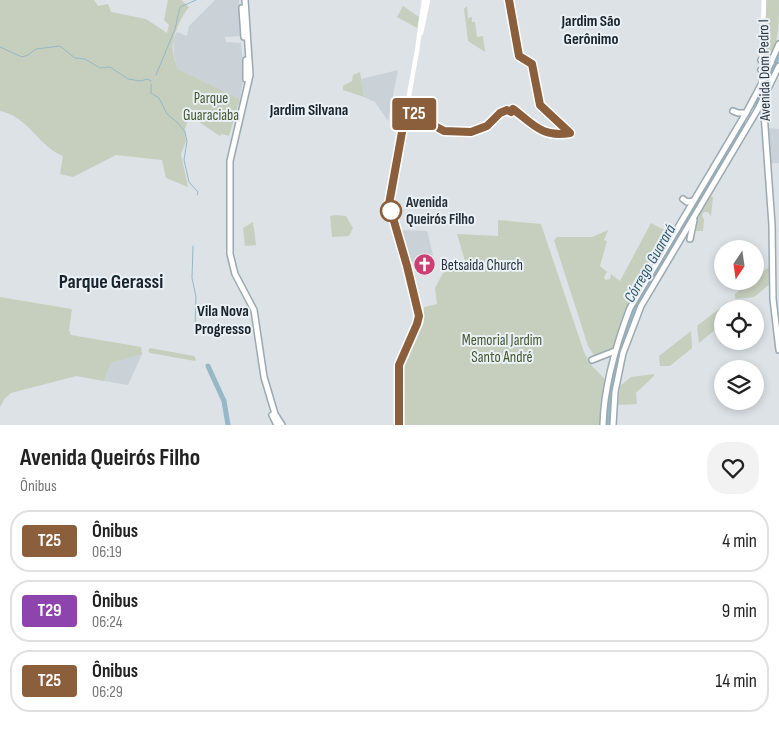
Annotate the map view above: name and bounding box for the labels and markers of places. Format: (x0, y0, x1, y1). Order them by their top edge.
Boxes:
place label: Avenida Queirós Filho (405, 193, 475, 229)
marker: Avenida Queirós Filho (380, 200, 402, 222)
church icon: Betsaida Church (413, 253, 437, 277)
place label: Betsaida Church (441, 256, 523, 275)

